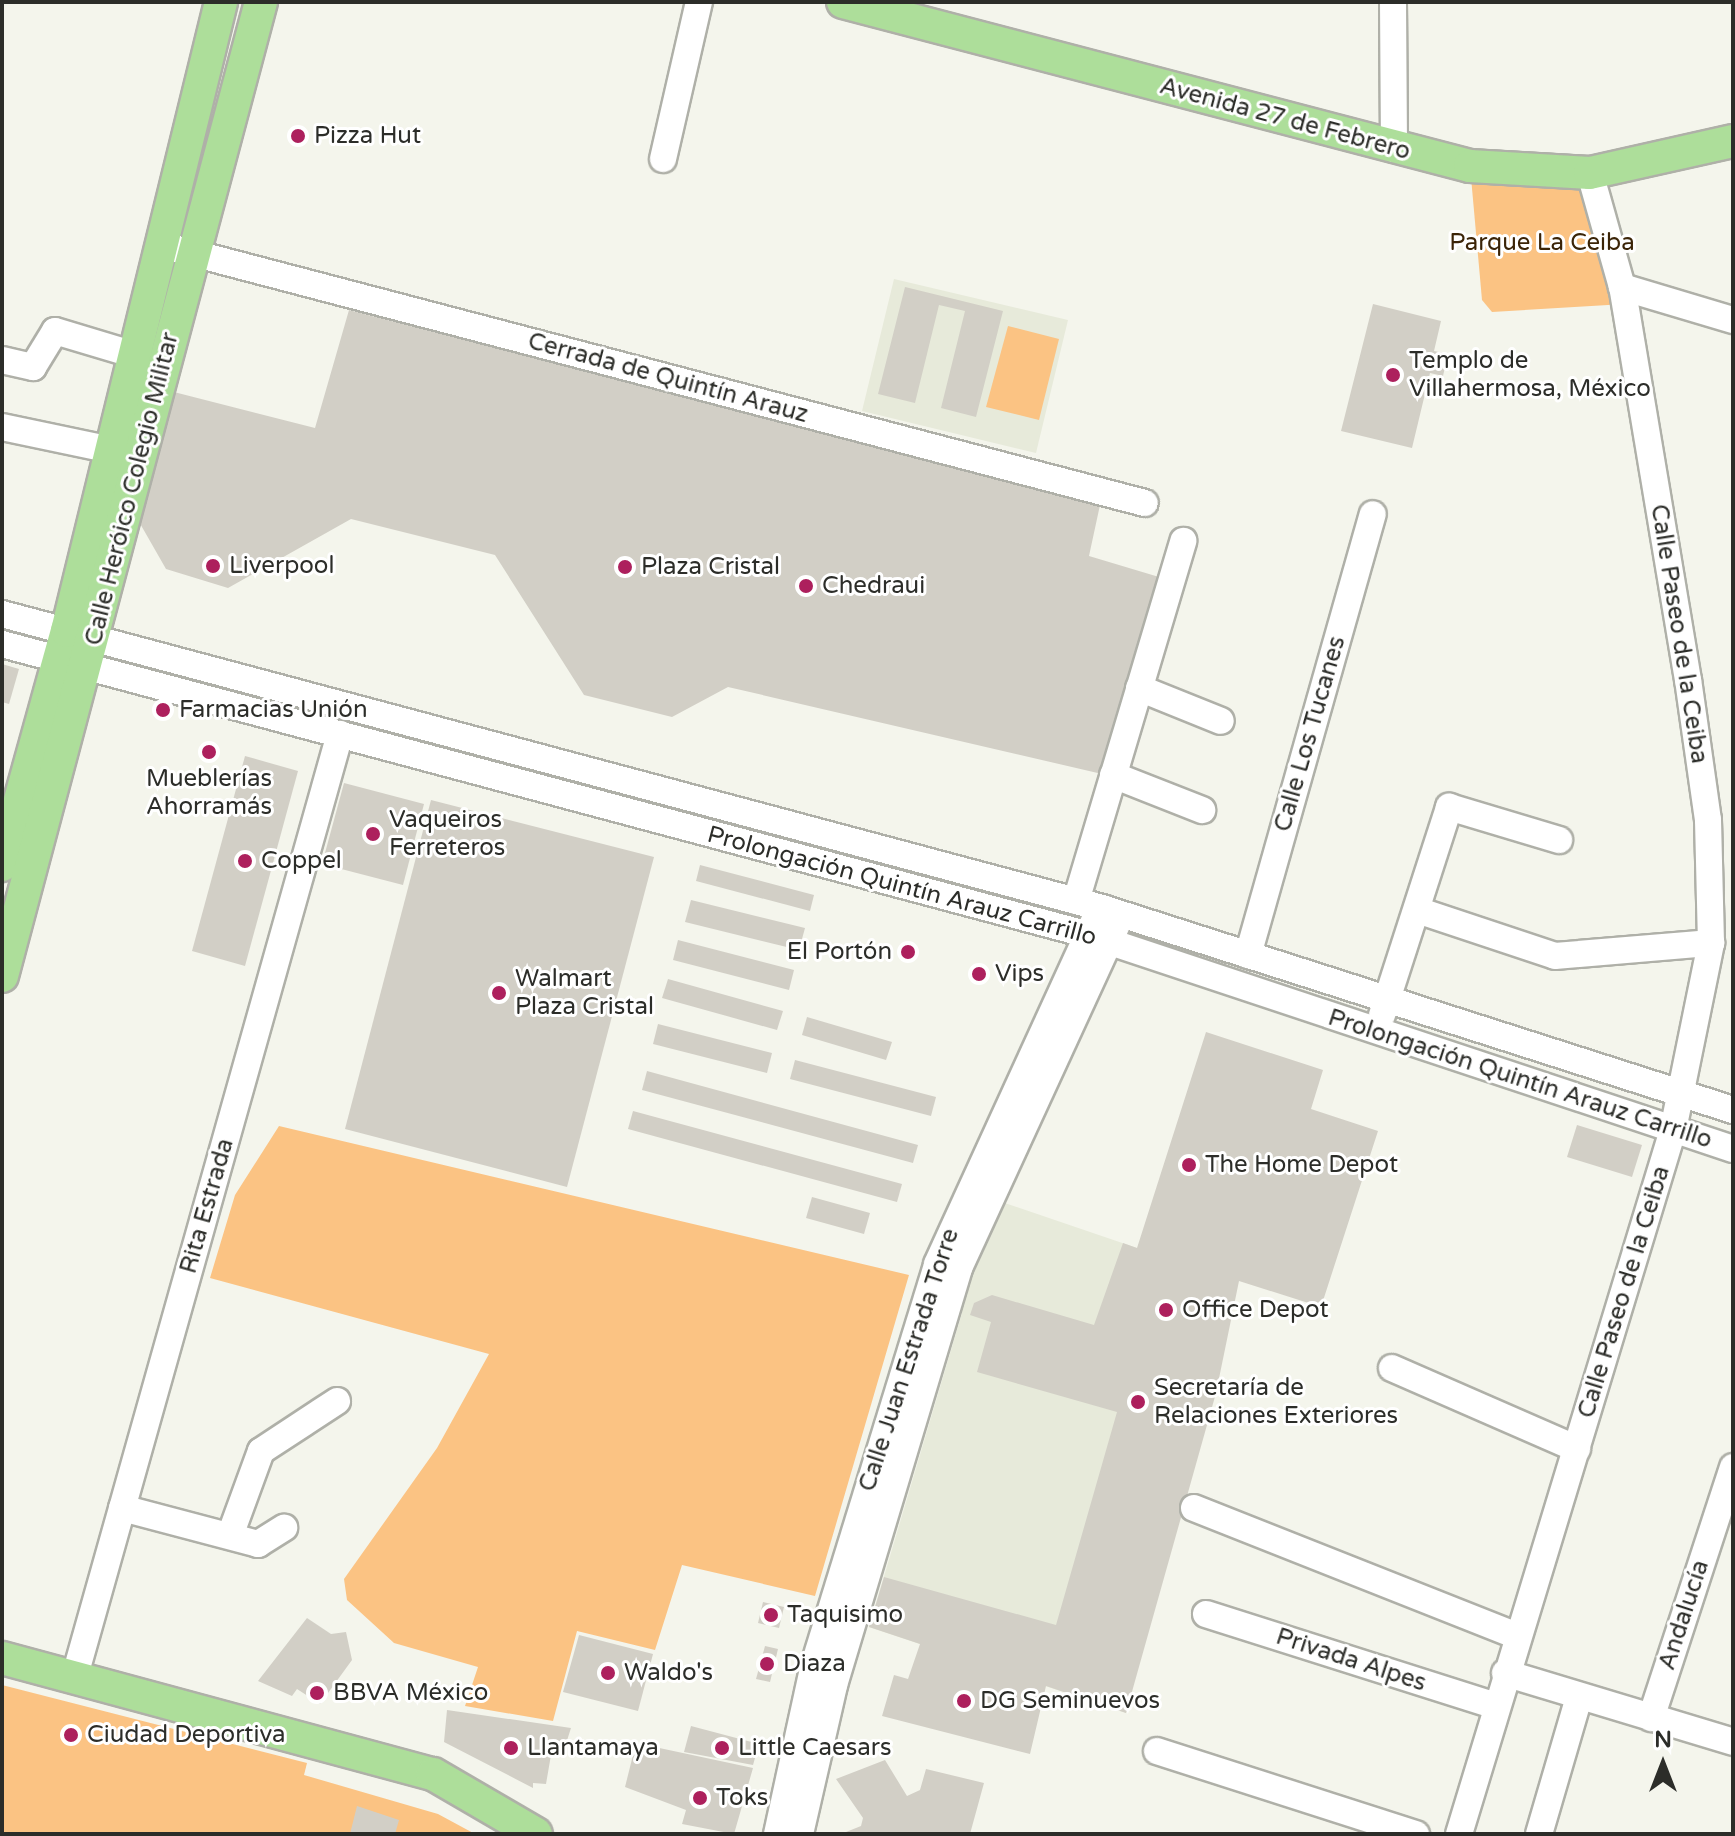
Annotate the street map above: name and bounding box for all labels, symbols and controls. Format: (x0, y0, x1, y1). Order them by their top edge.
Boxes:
street label: Avenida 27 de Febrero (1157, 72, 1413, 166)
place label: Pizza Hut (314, 122, 421, 150)
marker: Pizza Hut (289, 127, 307, 145)
park label: Parque La Ceiba (1449, 229, 1635, 257)
street label: Cerrada de Quintín Arauz (525, 327, 811, 429)
street label: Calle Heróico Colegio Militar (79, 330, 185, 648)
place label: Templo de Villahermosa, México (1409, 347, 1651, 403)
marker: Templo de Villahermosa, México (1384, 366, 1402, 384)
street label: Calle Paseo de la Ceiba (1644, 502, 1714, 766)
place label: Liverpool (229, 552, 334, 580)
place label: Plaza Cristal (641, 553, 780, 581)
marker: Liverpool (204, 557, 222, 575)
marker: Plaza Cristal (616, 558, 634, 576)
place label: Chedraui (822, 572, 925, 600)
marker: Chedraui (797, 577, 815, 595)
street label: Calle Los Tucanes (1268, 633, 1352, 835)
place label: Farmacias Unión (179, 696, 368, 724)
marker: Farmacias Unión (154, 701, 172, 719)
marker: Mueblerías Ahorramás (200, 743, 218, 761)
place label: Mueblerías Ahorramás (146, 765, 272, 821)
place label: Vaqueiros Ferreteros (389, 806, 505, 862)
street label: Prolongación Quintín Arauz Carrillo (704, 820, 1100, 952)
marker: Vaqueiros Ferreteros (364, 825, 382, 843)
place label: Coppel (261, 847, 342, 875)
marker: Coppel (236, 852, 254, 870)
place label: El Portón (787, 938, 892, 966)
marker: El Portón (899, 943, 917, 961)
place label: Vips (995, 960, 1044, 988)
place label: Walmart Plaza Cristal (515, 965, 654, 1021)
marker: Vips (970, 965, 988, 983)
marker: Walmart Plaza Cristal (490, 984, 508, 1002)
street label: Prolongación Quintín Arauz Carrillo (1324, 1003, 1716, 1155)
street label: Rita Estrada (174, 1135, 240, 1277)
place label: The Home Depot (1205, 1151, 1398, 1179)
marker: The Home Depot (1180, 1156, 1198, 1174)
street label: Calle Paseo de la Ceiba (1572, 1162, 1676, 1422)
street label: Calle Juan Estrada Torre (853, 1225, 965, 1495)
place label: Office Depot (1182, 1296, 1329, 1324)
marker: Office Depot (1157, 1301, 1175, 1319)
place label: Secretaría de Relaciones Exteriores (1154, 1374, 1398, 1430)
marker: Secretaría de Relaciones Exteriores (1129, 1393, 1147, 1411)
street label: Andalucía (1653, 1556, 1715, 1674)
place label: Taquisimo (787, 1601, 903, 1629)
marker: Taquisimo (762, 1606, 780, 1624)
street label: Privada Alpes (1272, 1622, 1430, 1698)
place label: Diaza (783, 1650, 846, 1678)
marker: Diaza (758, 1655, 776, 1673)
place label: Waldo's (624, 1659, 713, 1687)
marker: Waldo's (599, 1664, 617, 1682)
place label: BBVA México (333, 1679, 488, 1707)
marker: BBVA México (308, 1684, 326, 1702)
place label: DG Seminuevos (980, 1687, 1160, 1715)
marker: DG Seminuevos (955, 1692, 973, 1710)
place label: Ciudad Deportiva (87, 1721, 286, 1749)
north arrow (1623, 1724, 1703, 1804)
marker: Ciudad Deportiva (62, 1726, 80, 1744)
text: N (1654, 1727, 1672, 1753)
place label: Llantamaya (527, 1734, 659, 1762)
place label: Little Caesars (738, 1734, 891, 1762)
marker: Llantamaya (502, 1739, 520, 1757)
marker: Little Caesars (713, 1739, 731, 1757)
place label: Toks (716, 1784, 768, 1812)
marker: Toks (691, 1789, 709, 1807)

